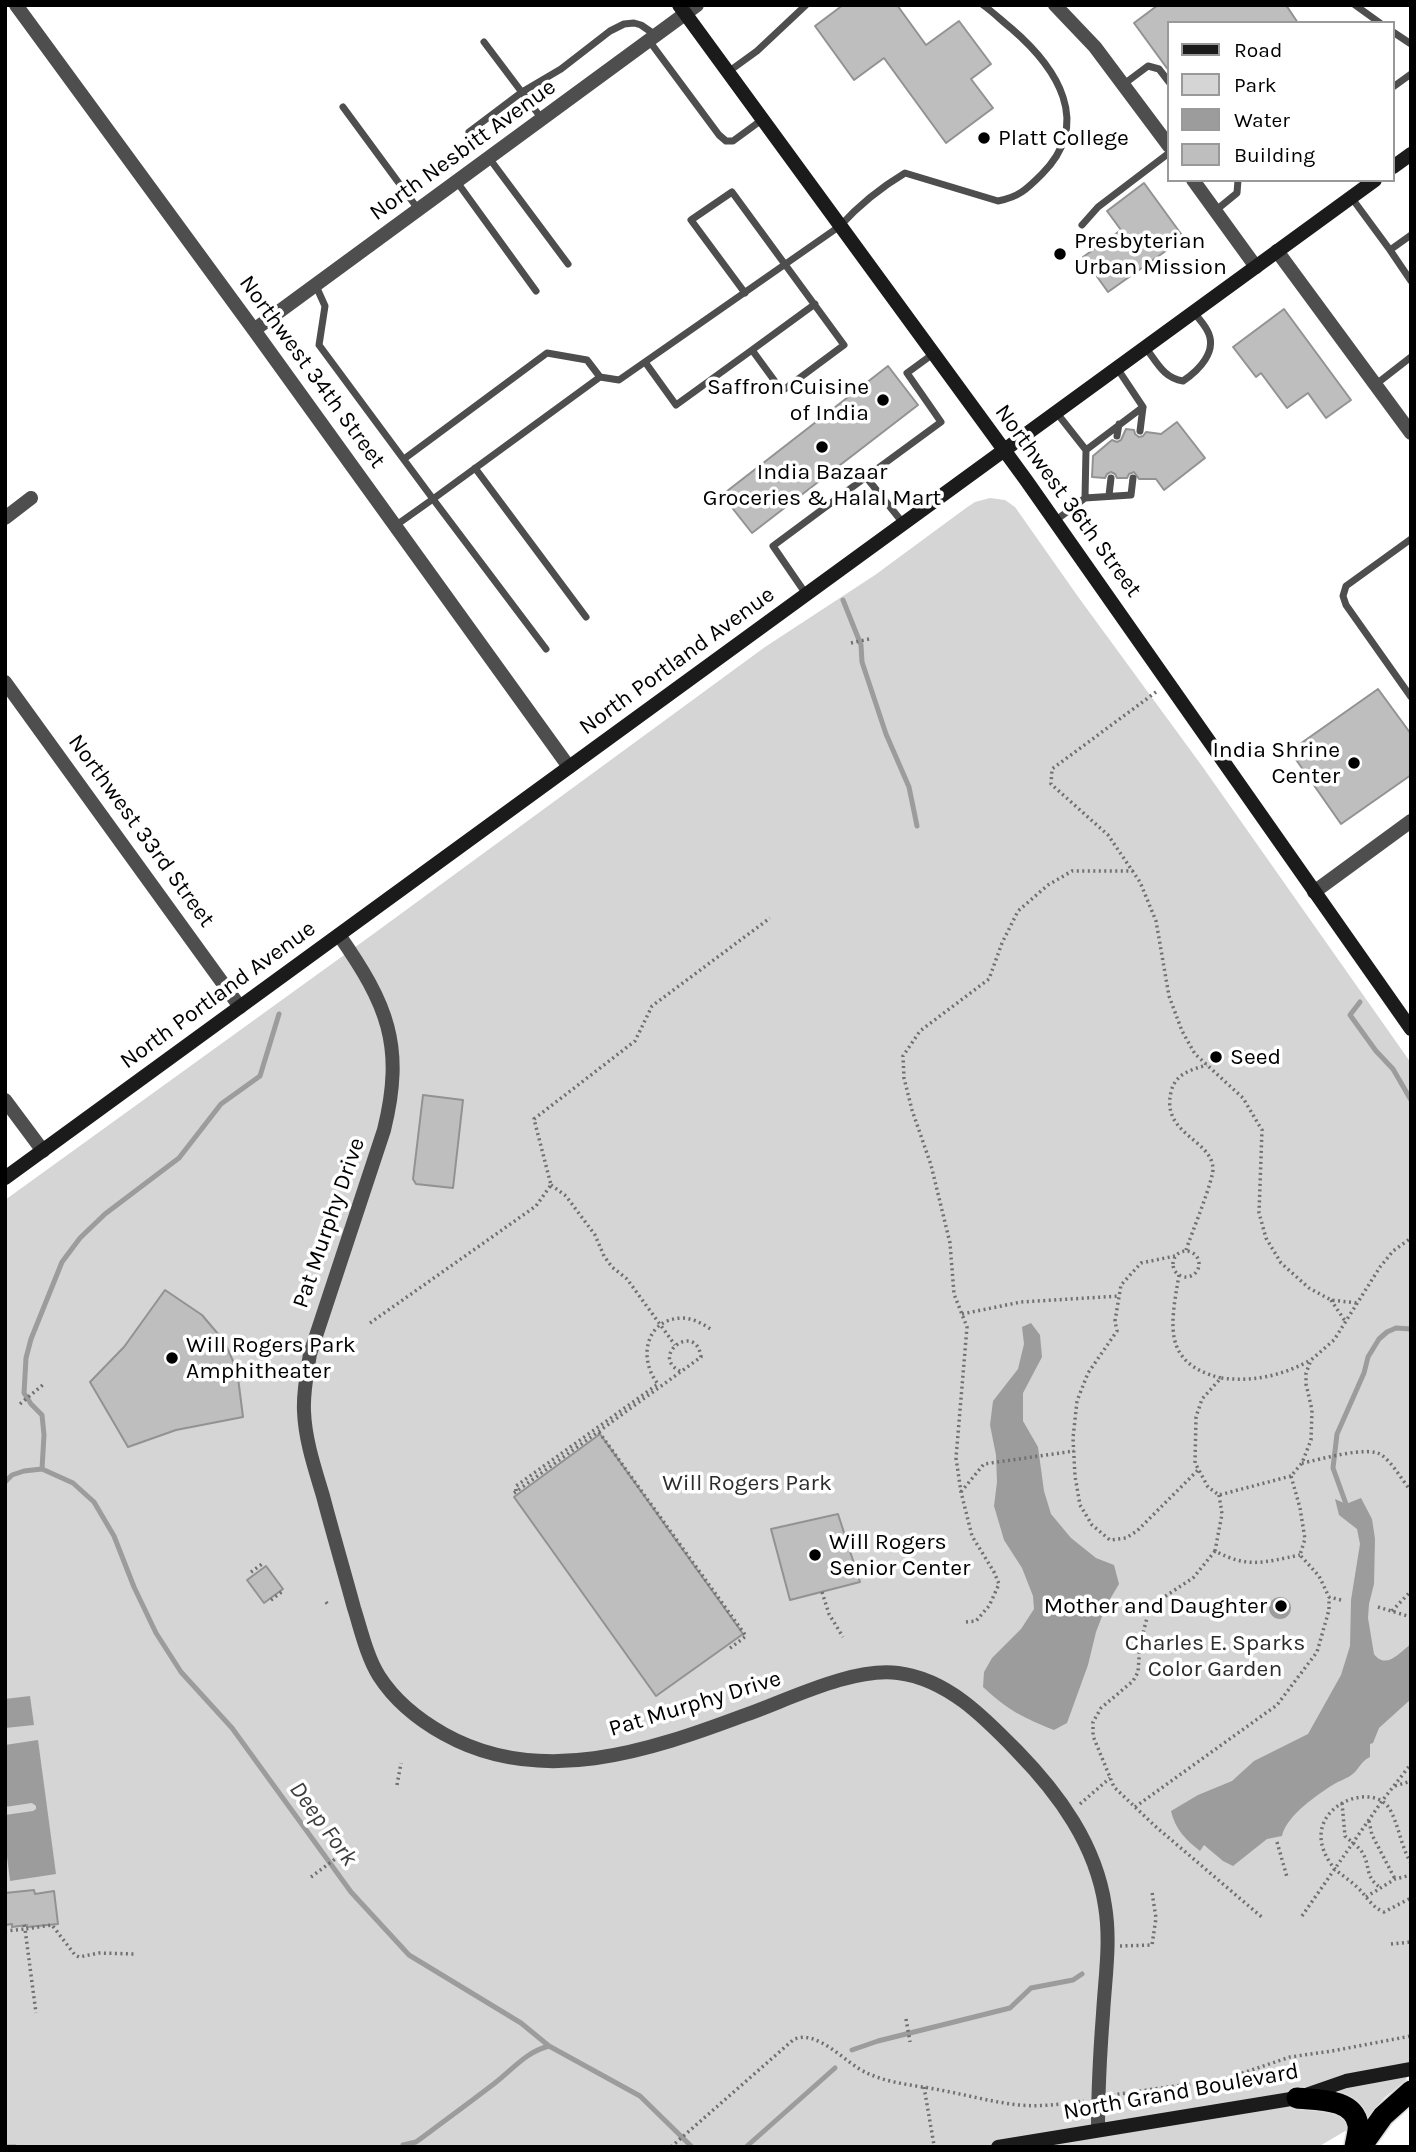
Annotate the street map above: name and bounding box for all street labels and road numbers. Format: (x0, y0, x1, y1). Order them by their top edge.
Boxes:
street label: North Nesbitt Avenue (365, 73, 561, 227)
street label: Northwest 34th Street (233, 270, 391, 474)
street label: Northwest 36th Street (989, 399, 1147, 603)
street label: North Portland Avenue (574, 581, 780, 741)
street label: Northwest 33rd Street (62, 729, 220, 933)
street label: North Portland Avenue (115, 915, 321, 1075)
street label: Pat Murphy Drive (287, 1134, 371, 1312)
street label: Pat Murphy Drive (606, 1665, 784, 1743)
street label: North Grand Boulevard (1061, 2058, 1301, 2126)

